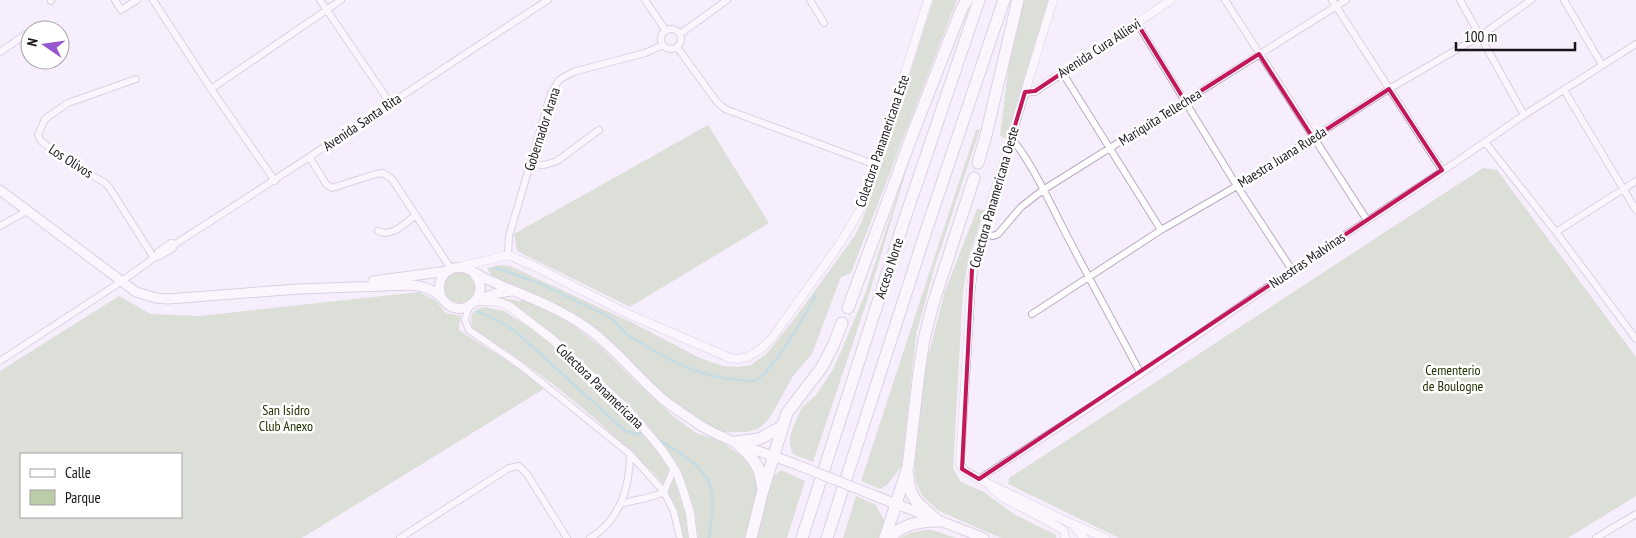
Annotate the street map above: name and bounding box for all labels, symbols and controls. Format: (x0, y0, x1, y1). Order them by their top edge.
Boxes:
street label: Avenida Cura Allievi (1054, 14, 1144, 82)
north arrow (20, 20, 70, 70)
scale bar (1456, 20, 1575, 52)
text: 100 m (1464, 27, 1497, 46)
text: N (23, 36, 42, 48)
street label: Colectora Panamericana Este (851, 72, 913, 210)
street label: Mariquita Tellechea (1115, 84, 1205, 150)
street label: Gobernador Arana (520, 85, 564, 173)
street label: Avenida Santa Rita (319, 89, 405, 155)
street label: Maestra Juana Rueda (1234, 123, 1330, 191)
street label: Colectora Panamericana Oeste (965, 124, 1023, 270)
street label: Los Olivos (45, 140, 97, 182)
street label: Nuestras Malvinas (1266, 228, 1349, 292)
street label: Acceso Norte (871, 235, 907, 301)
street label: Colectora Panamericana (552, 339, 648, 433)
park label: Cementerio de Boulogne (1423, 361, 1484, 395)
park label: San Isidro Club Anexo (259, 401, 313, 435)
legend (20, 453, 182, 518)
text: Calle (65, 463, 91, 482)
text: Parque (65, 488, 101, 507)

